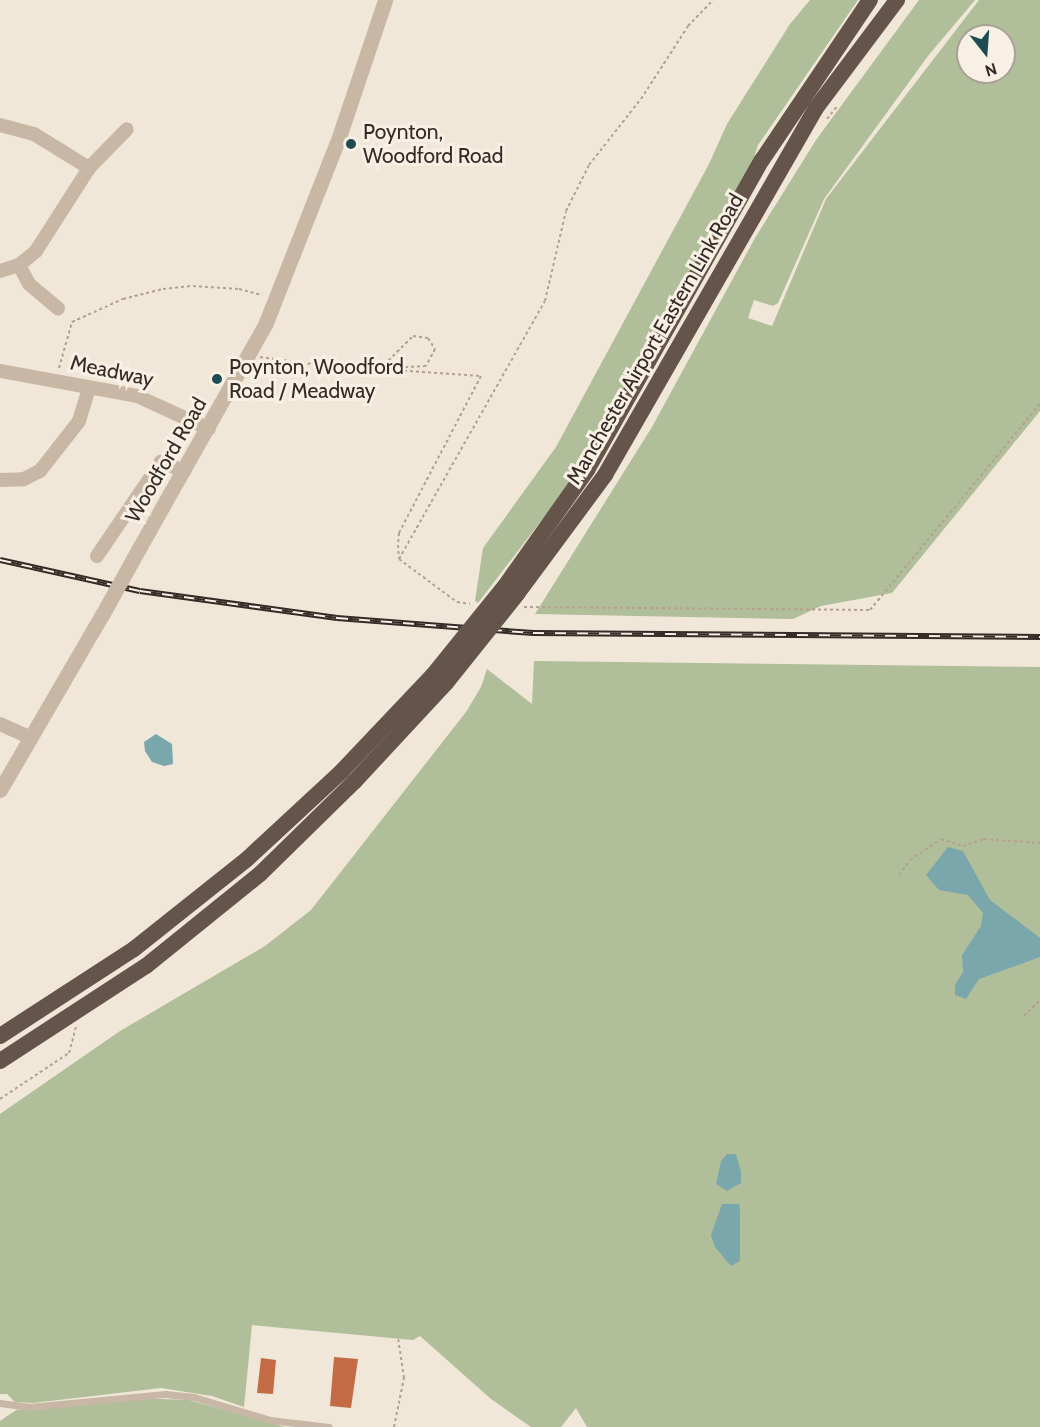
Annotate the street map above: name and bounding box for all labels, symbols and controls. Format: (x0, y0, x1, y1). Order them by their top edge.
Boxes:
north arrow (956, 24, 1016, 84)
text: N (983, 59, 999, 81)
place label: Poynton, Woodford Road (363, 119, 503, 169)
marker: Poynton, Woodford Road (344, 137, 358, 151)
street label: Manchester Airport Eastern Link Road (561, 189, 749, 489)
street label: Meadway (68, 350, 156, 392)
place label: Poynton, Woodford Road / Meadway (229, 354, 404, 404)
marker: Poynton, Woodford Road / Meadway (210, 372, 224, 386)
street label: Woodford Road (120, 393, 212, 527)

